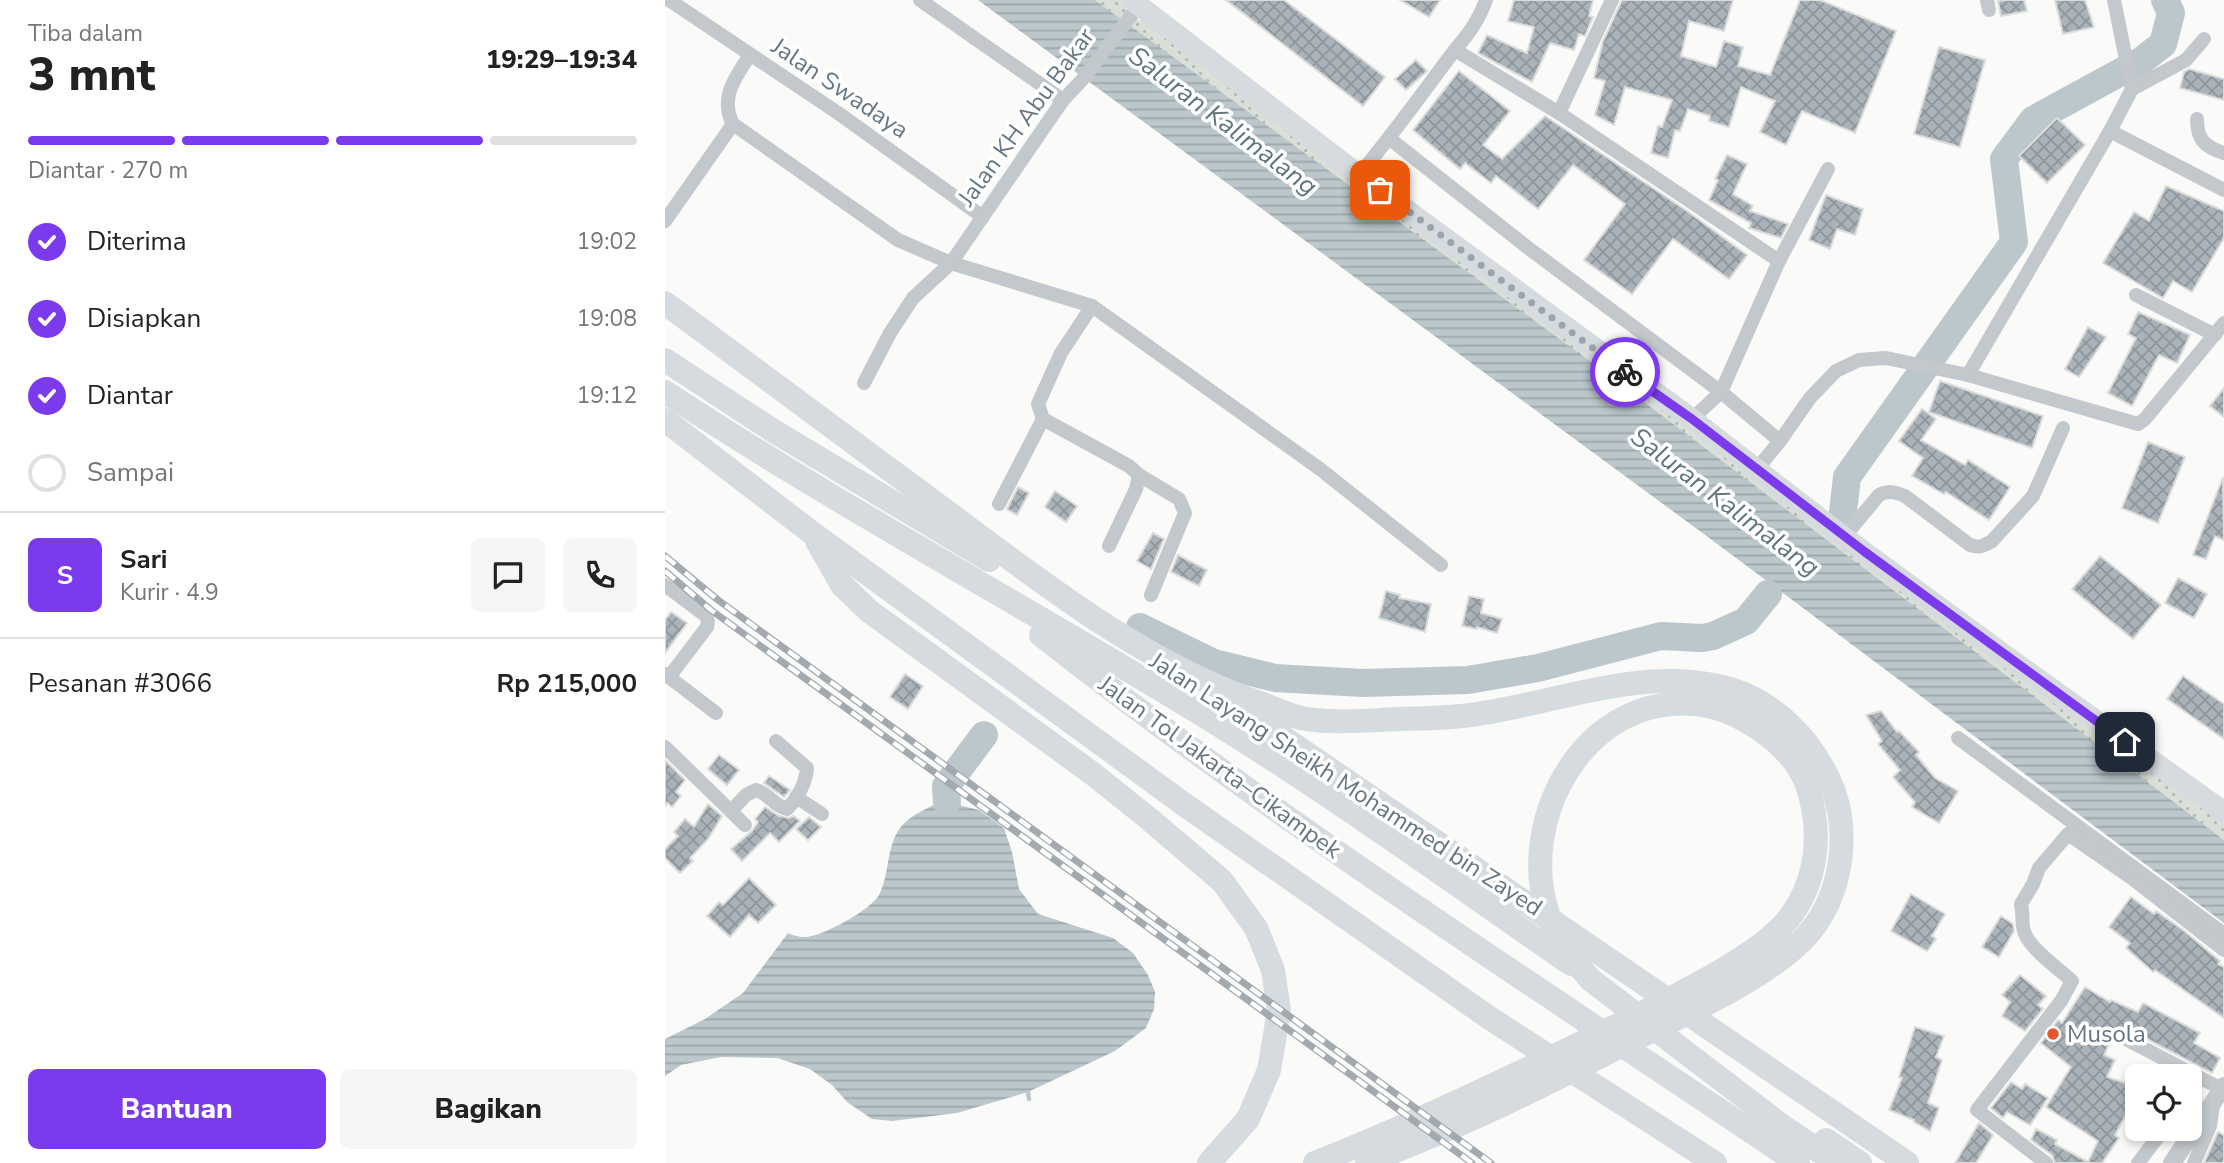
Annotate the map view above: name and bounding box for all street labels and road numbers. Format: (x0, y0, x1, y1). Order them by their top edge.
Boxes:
street label: Jalan KH Abu Bakar (950, 21, 1102, 213)
street label: Jalan Swadaya (764, 30, 915, 146)
street label: Jalan Layang Sheikh Mohammed bin Zayed (1143, 644, 1548, 923)
street label: Jalan Tol Jakarta–Cikampek (1091, 668, 1348, 866)

